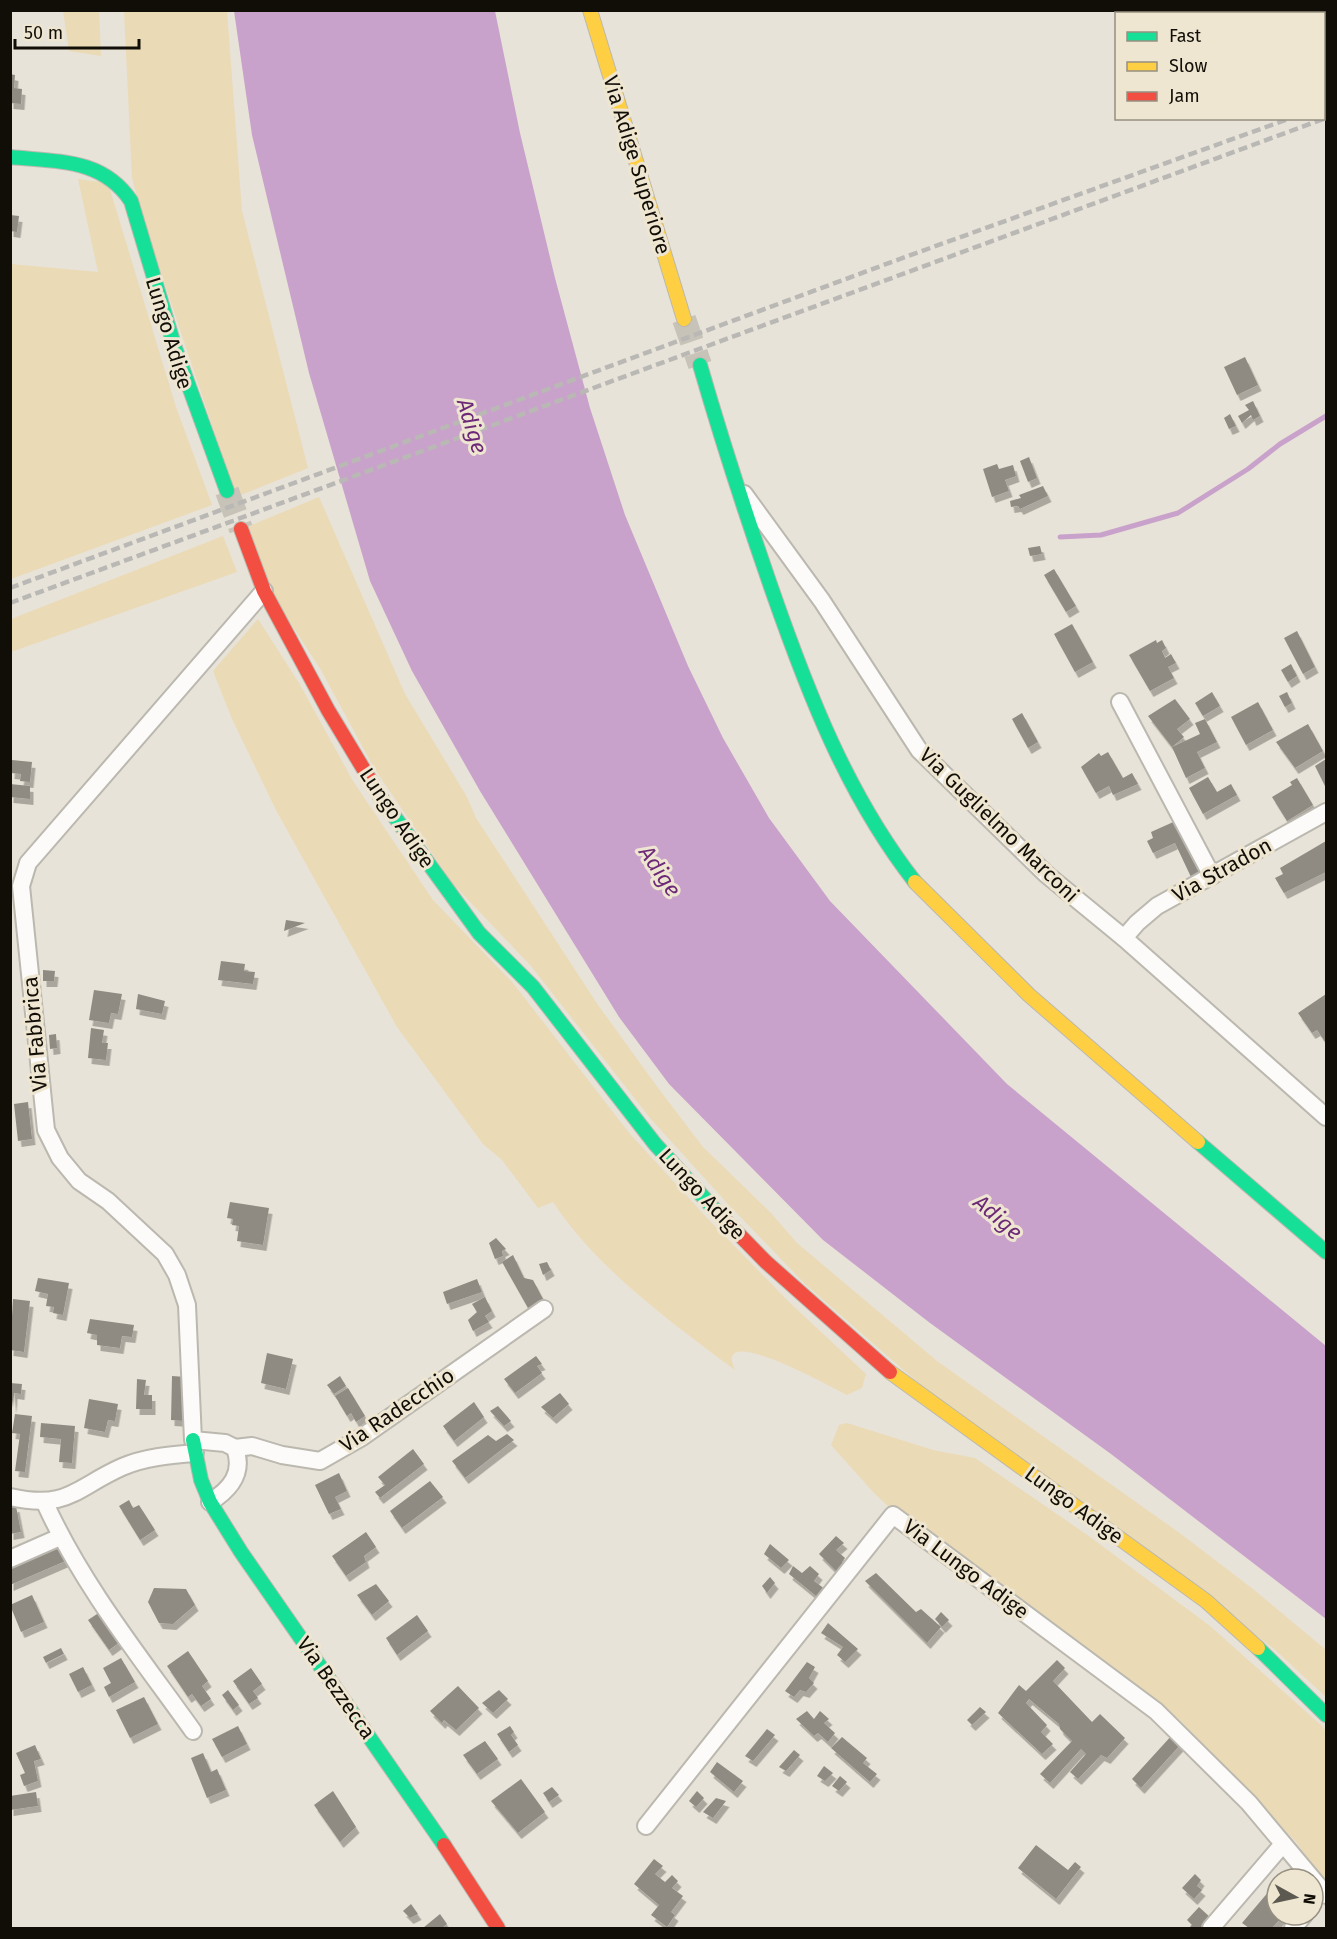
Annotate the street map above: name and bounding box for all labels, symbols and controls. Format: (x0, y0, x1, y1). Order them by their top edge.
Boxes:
scale bar (15, 12, 140, 50)
legend (1115, 12, 1325, 120)
text: 50 m (24, 22, 63, 44)
text: Fast (1169, 25, 1202, 47)
text: Slow (1169, 55, 1208, 77)
street label: Via Adige Superiore (597, 73, 677, 257)
text: Jam (1169, 85, 1200, 107)
street label: Lungo Adige (140, 274, 198, 392)
water label: Adige (451, 394, 493, 457)
street label: Via Guglielmo Marconi (914, 742, 1084, 908)
street label: Lungo Adige (354, 763, 440, 873)
street label: Via Stradon (1168, 832, 1276, 908)
water label: Adige (633, 840, 687, 902)
street label: Via Fabbrica (17, 975, 53, 1093)
street label: Lungo Adige (653, 1143, 751, 1245)
water label: Adige (967, 1188, 1028, 1245)
street label: Via Radecchio (335, 1362, 459, 1458)
street label: Lungo Adige (1020, 1460, 1128, 1550)
street label: Via Lungo Adige (898, 1513, 1034, 1625)
street label: Via Bezzecca (291, 1632, 381, 1744)
north arrow (1265, 1867, 1325, 1927)
text: N (1299, 1892, 1320, 1906)

